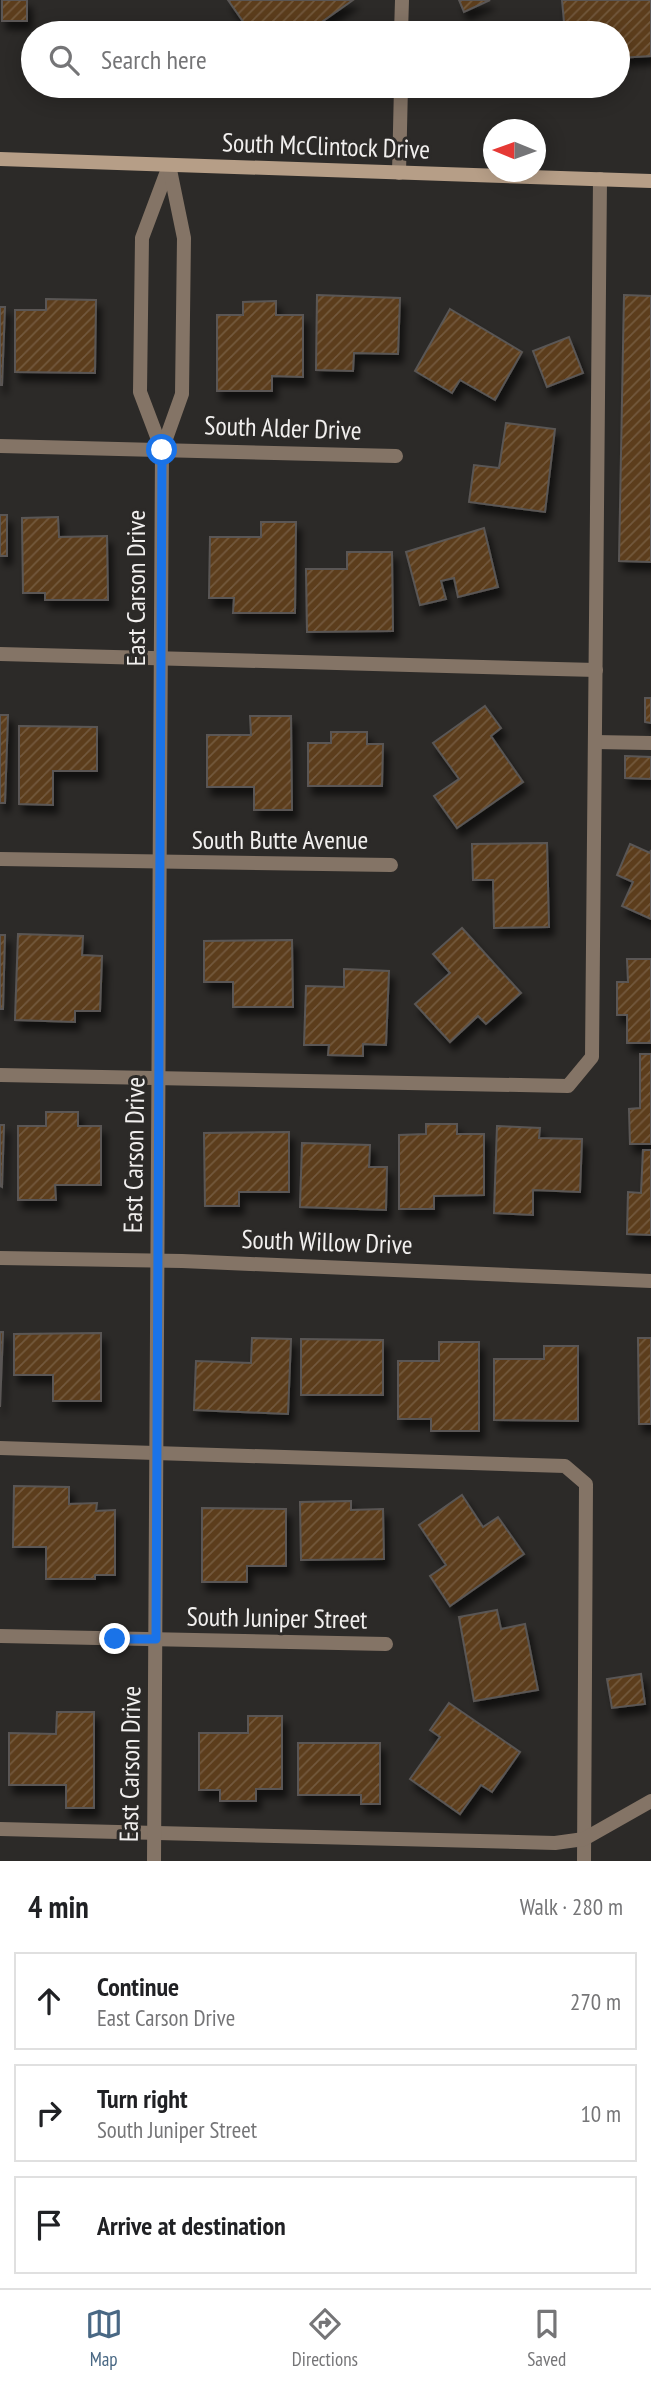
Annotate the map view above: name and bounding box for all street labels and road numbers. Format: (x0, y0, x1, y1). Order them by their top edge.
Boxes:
street label: South McClintock Drive (221, 125, 431, 166)
street label: South Alder Drive (204, 408, 362, 447)
street label: East Carson Drive (119, 510, 152, 666)
street label: South Butte Avenue (192, 823, 368, 856)
street label: East Carson Drive (116, 1077, 151, 1233)
street label: South Willow Drive (241, 1222, 413, 1261)
street label: South Juniper Street (186, 1599, 368, 1636)
street label: East Carson Drive (112, 1686, 147, 1842)

